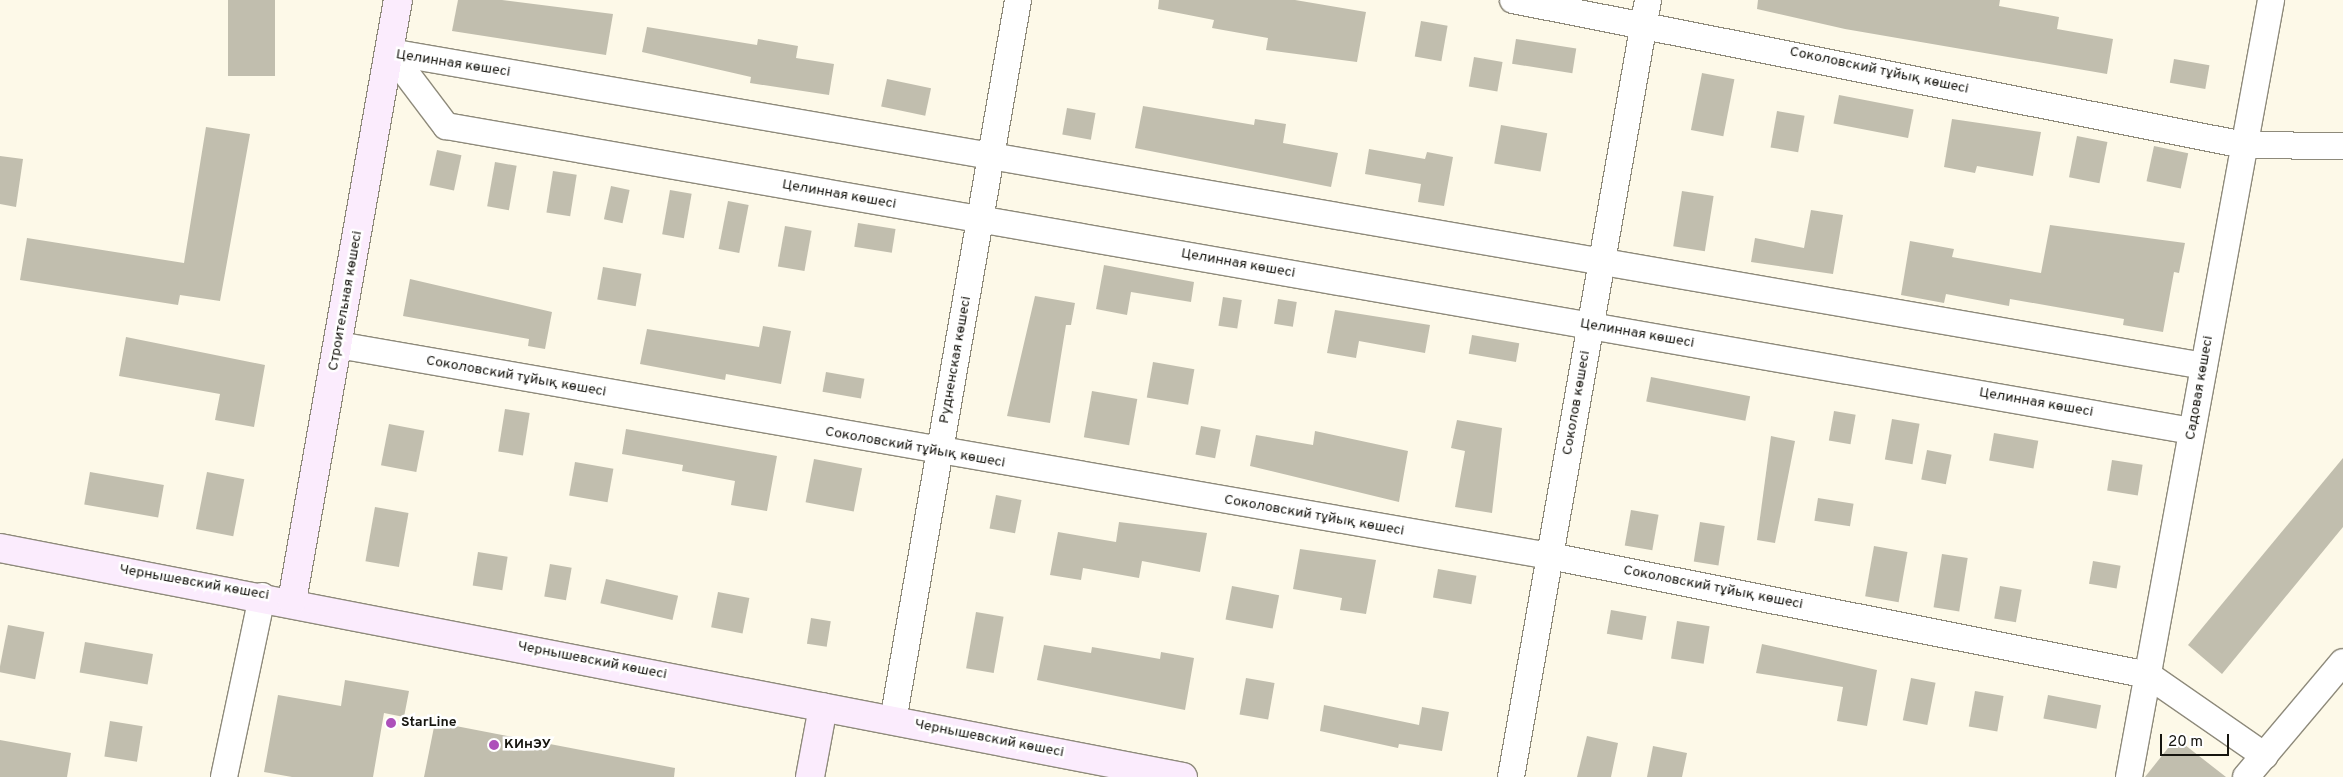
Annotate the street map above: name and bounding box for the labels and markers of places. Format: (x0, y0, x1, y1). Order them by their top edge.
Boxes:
place label: StarLine (401, 715, 457, 731)
marker: StarLine (385, 717, 397, 729)
place label: КИнЭУ (504, 737, 551, 753)
marker: КИнЭУ (488, 739, 500, 751)

